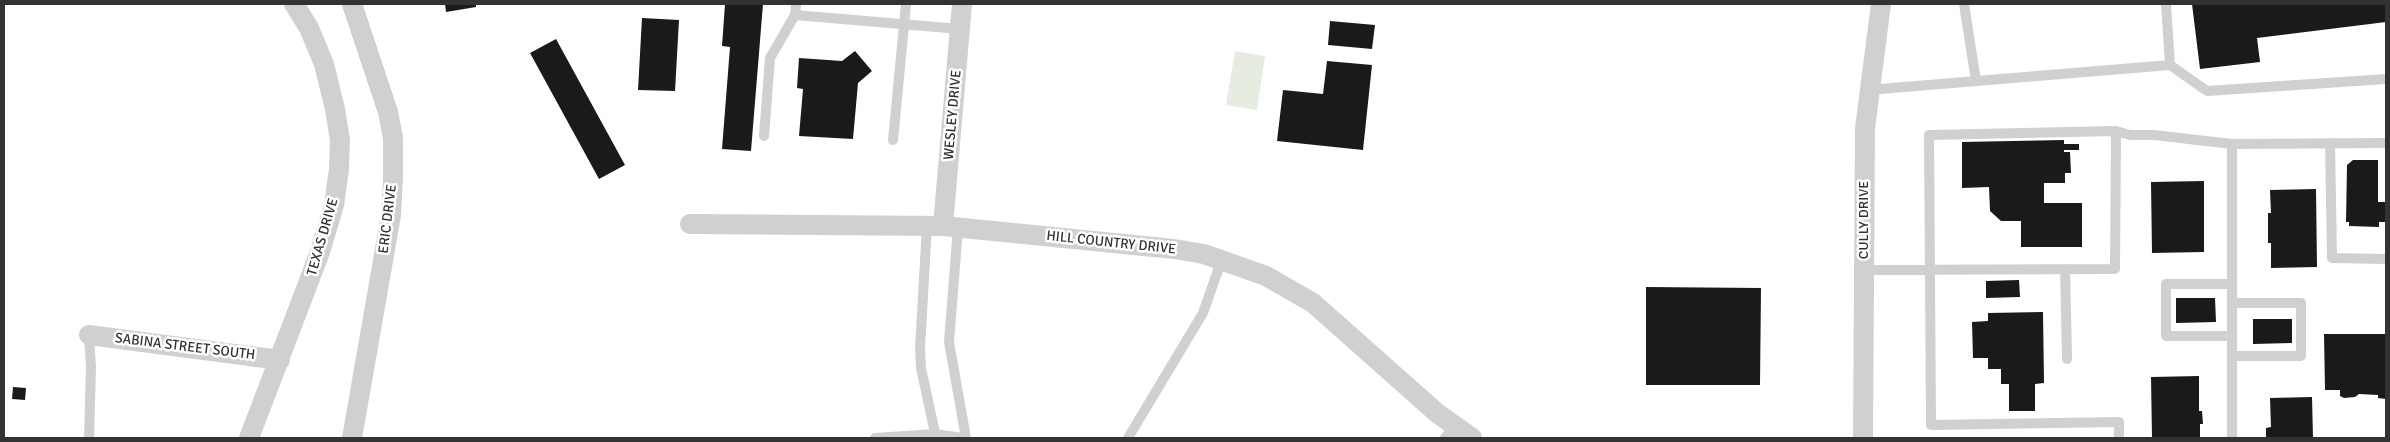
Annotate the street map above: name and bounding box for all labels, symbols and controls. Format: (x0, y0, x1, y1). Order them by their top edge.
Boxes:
street label: WESLEY DRIVE (941, 69, 965, 161)
street label: CULLY DRIVE (1856, 181, 1872, 259)
street label: ERIC DRIVE (375, 183, 401, 255)
street label: TEXAS DRIVE (304, 196, 342, 278)
street label: HILL COUNTRY DRIVE (1045, 228, 1177, 258)
street label: SABINA STREET SOUTH (114, 330, 256, 364)

